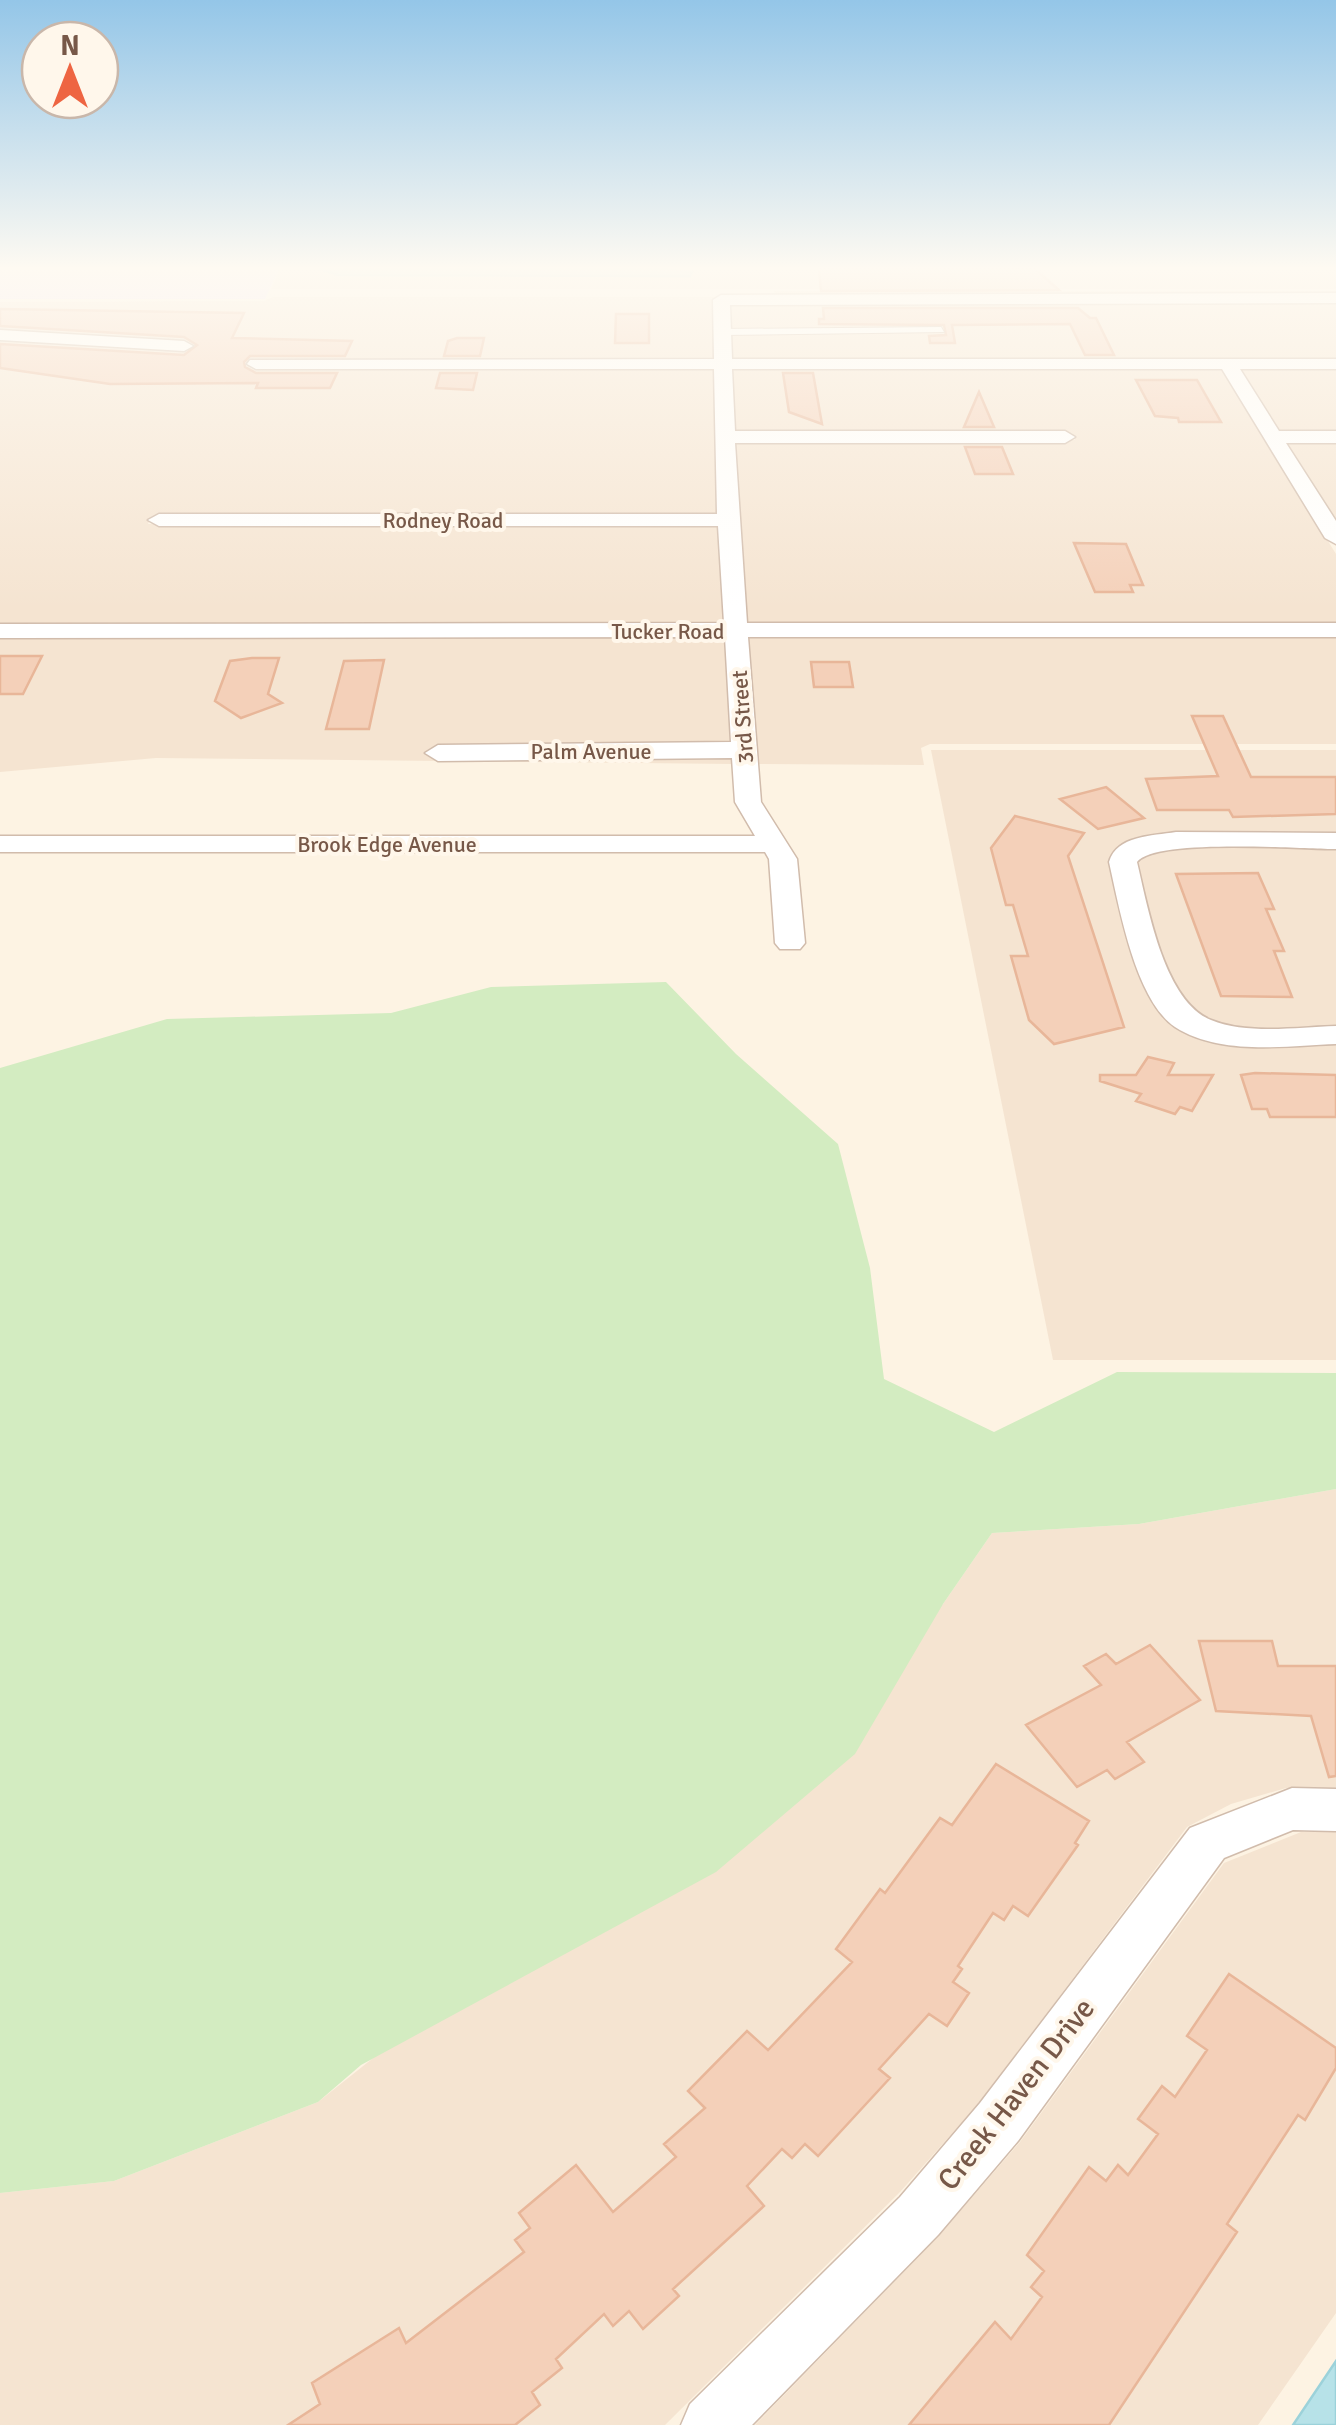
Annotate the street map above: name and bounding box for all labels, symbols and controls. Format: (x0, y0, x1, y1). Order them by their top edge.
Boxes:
north arrow (20, 20, 120, 120)
text: N (60, 29, 80, 63)
street label: Rodney Road (383, 507, 503, 534)
street label: Tucker Road (612, 618, 724, 645)
street label: 3rd Street (726, 669, 759, 765)
street label: Palm Avenue (531, 738, 651, 765)
street label: Brook Edge Avenue (297, 831, 477, 858)
street label: Creek Haven Drive (930, 1991, 1103, 2198)

